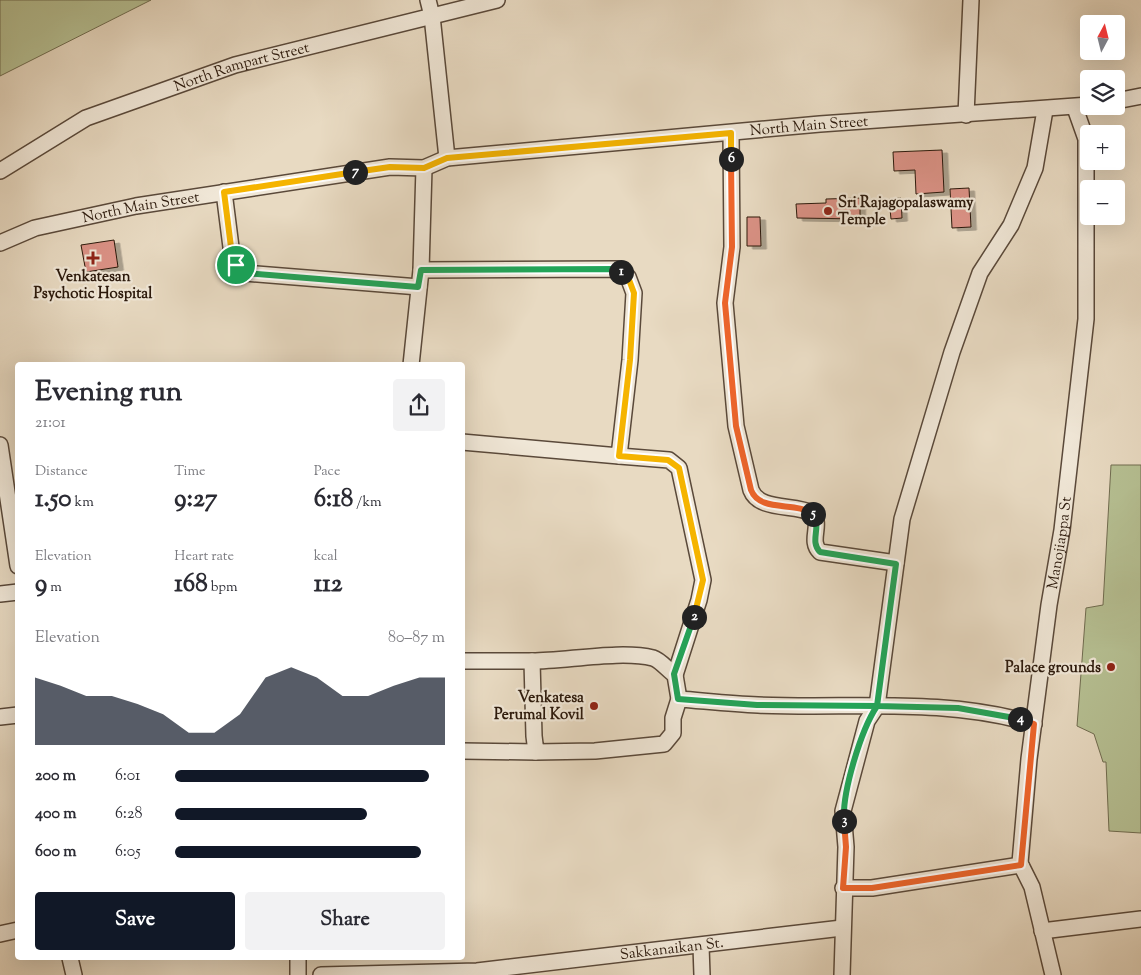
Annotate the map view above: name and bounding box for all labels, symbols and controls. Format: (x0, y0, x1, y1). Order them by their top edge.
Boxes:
north arrow (1080, 15, 1125, 60)
map controls (1080, 15, 1125, 225)
street label: North Rampart Street (171, 38, 312, 98)
button: layers (1080, 70, 1125, 115)
street label: North Main Street (749, 112, 869, 142)
button: + (1080, 125, 1125, 170)
pin: 6 (718, 146, 744, 172)
text: 6 (728, 149, 735, 169)
pin: 7 (342, 160, 368, 184)
text: 7 (352, 162, 359, 182)
button: − (1080, 180, 1125, 225)
street label: North Main Street (81, 187, 201, 229)
place label: Sri Rajagopalaswamy Temple (838, 193, 974, 231)
marker: Sri Rajagopalaswamy Temple (822, 205, 834, 217)
pin (215, 244, 257, 286)
marker: Venkatesan Psychotic Hospital (86, 251, 100, 265)
icon: arrive (222, 251, 250, 279)
pin: 1 (608, 260, 634, 284)
text: 1 (619, 262, 624, 282)
place label: Venkatesan Psychotic Hospital (34, 267, 153, 305)
text: Evening run (35, 373, 182, 413)
button: share (393, 379, 445, 431)
text: 21:01 (35, 412, 66, 435)
text: Distance (35, 462, 88, 482)
text: Time (174, 462, 205, 482)
text: Pace (314, 462, 340, 482)
text: 1.50 (35, 482, 72, 518)
text: 9:27 (174, 482, 217, 518)
text: 6:18 (314, 482, 353, 518)
text: km (72, 493, 94, 513)
text: /km (353, 493, 382, 513)
street label: Manojiappa St (1043, 496, 1078, 591)
pin: 5 (800, 502, 826, 526)
text: 5 (811, 504, 816, 524)
text: Elevation (35, 547, 92, 567)
text: Heart rate (174, 547, 234, 567)
text: kcal (314, 547, 338, 567)
text: 9 (35, 567, 47, 603)
text: 168 (174, 567, 208, 603)
text: 112 (314, 567, 342, 603)
text: m (47, 578, 62, 598)
text: bpm (208, 578, 238, 598)
pin: 2 (682, 604, 706, 630)
text: 2 (691, 607, 698, 627)
text: Elevation (35, 627, 100, 650)
text: 80–87 m (388, 627, 445, 650)
place label: Palace grounds (1005, 658, 1101, 679)
marker: Palace grounds (1105, 661, 1117, 673)
place label: Venkatesa Perumal Kovil (494, 688, 585, 726)
marker: Venkatesa Perumal Kovil (588, 700, 600, 712)
pin: 4 (1008, 706, 1032, 732)
text: 4 (1017, 709, 1024, 729)
text: 200 m (35, 765, 76, 788)
text: 6:01 (115, 765, 141, 788)
text: 400 m (35, 803, 77, 826)
text: 6:28 (115, 803, 142, 826)
pin: 3 (832, 808, 856, 834)
text: 3 (842, 811, 847, 831)
text: 600 m (35, 841, 77, 864)
text: 6:05 (115, 841, 141, 864)
button: Save (35, 892, 235, 950)
button: Share (245, 892, 445, 950)
street label: Sakkanaikan St. (619, 933, 725, 966)

